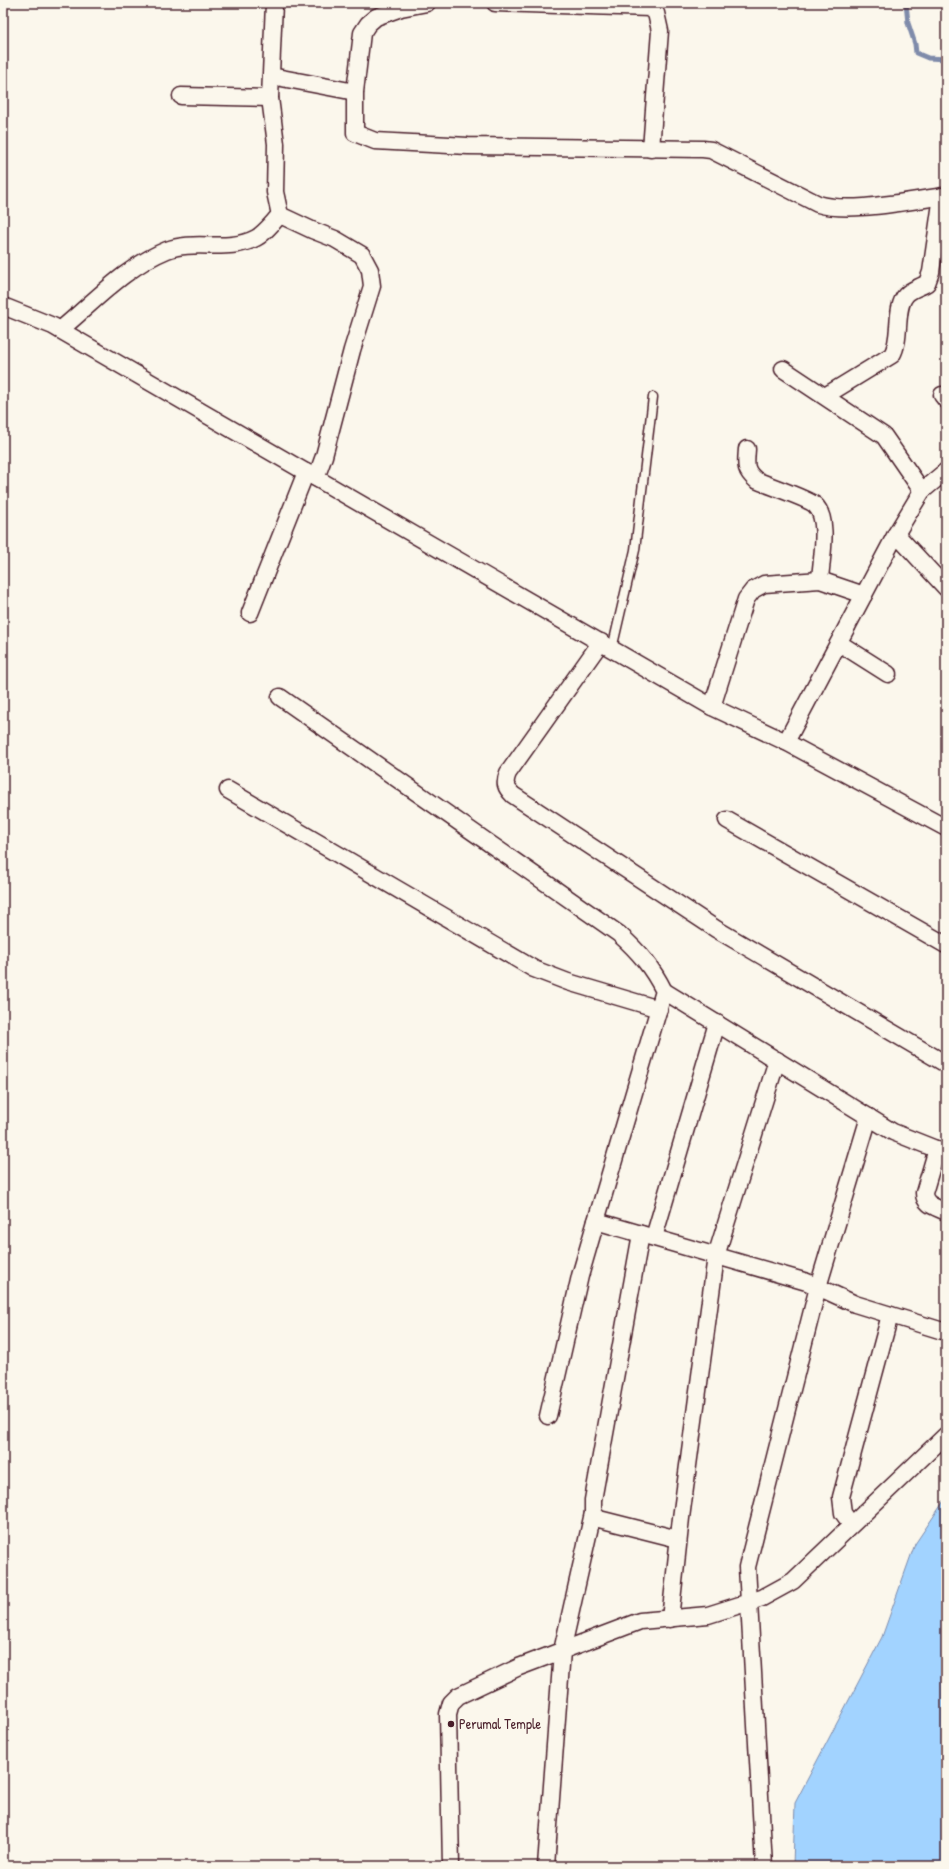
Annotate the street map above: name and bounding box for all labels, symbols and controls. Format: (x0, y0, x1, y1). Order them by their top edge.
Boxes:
place label: Perumal Temple (459, 1714, 542, 1734)
marker: Perumal Temple (446, 1719, 456, 1729)

